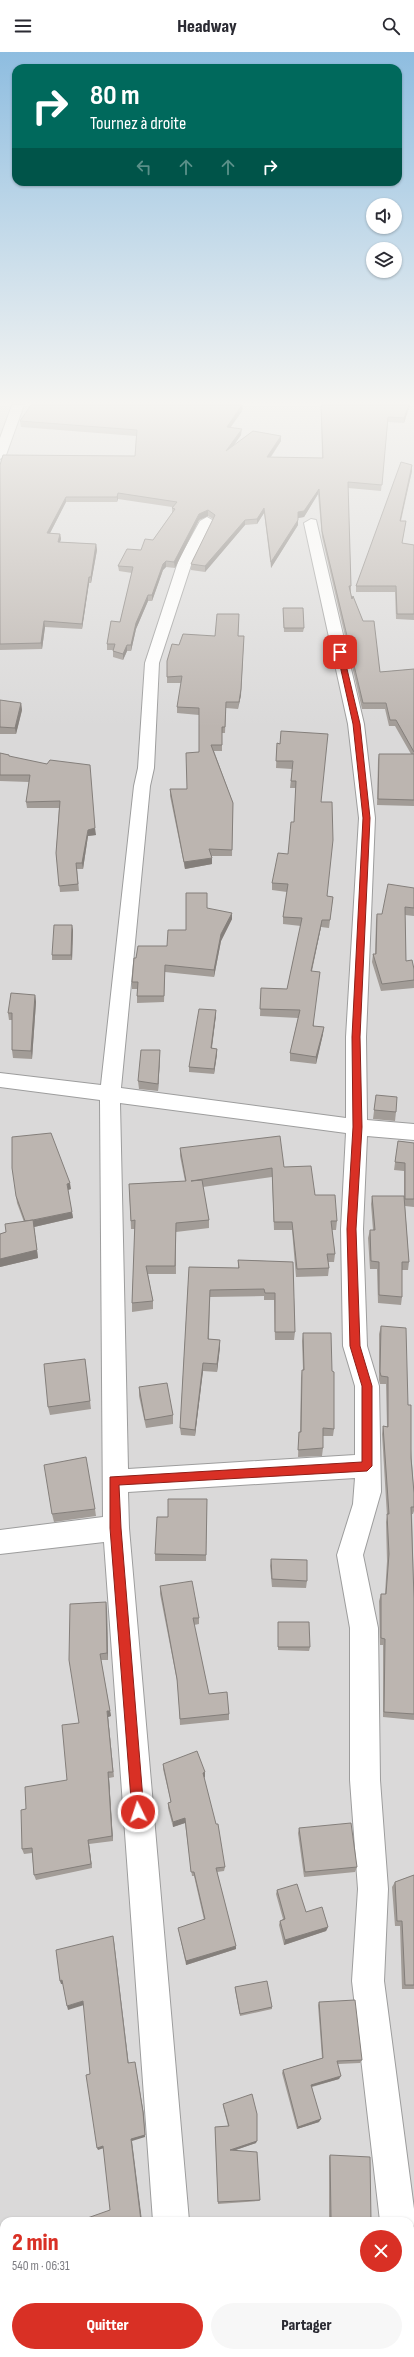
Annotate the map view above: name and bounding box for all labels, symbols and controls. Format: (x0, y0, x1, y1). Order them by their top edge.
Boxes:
icon: menu (12, 15, 34, 37)
icon: search (380, 15, 402, 37)
text: Headway (177, 16, 237, 37)
text: 80 m (90, 79, 139, 112)
icon: right (24, 80, 76, 132)
text: Tournez à droite (90, 113, 186, 134)
icon: left (133, 156, 155, 178)
icon: ahead (175, 156, 197, 178)
icon: ahead (217, 156, 239, 178)
icon: right (259, 156, 281, 178)
map controls (366, 198, 402, 278)
button: sound (366, 198, 402, 234)
button: layers (366, 242, 402, 278)
pin (323, 635, 357, 669)
icon: arrive (329, 641, 351, 663)
position arrow (117, 1791, 159, 1833)
text: 2 min (12, 2228, 59, 2257)
button: close (360, 2230, 402, 2272)
text: 540 m · 06:31 (12, 2258, 70, 2274)
button: Quitter (12, 2303, 203, 2349)
button: Partager (211, 2303, 402, 2349)

